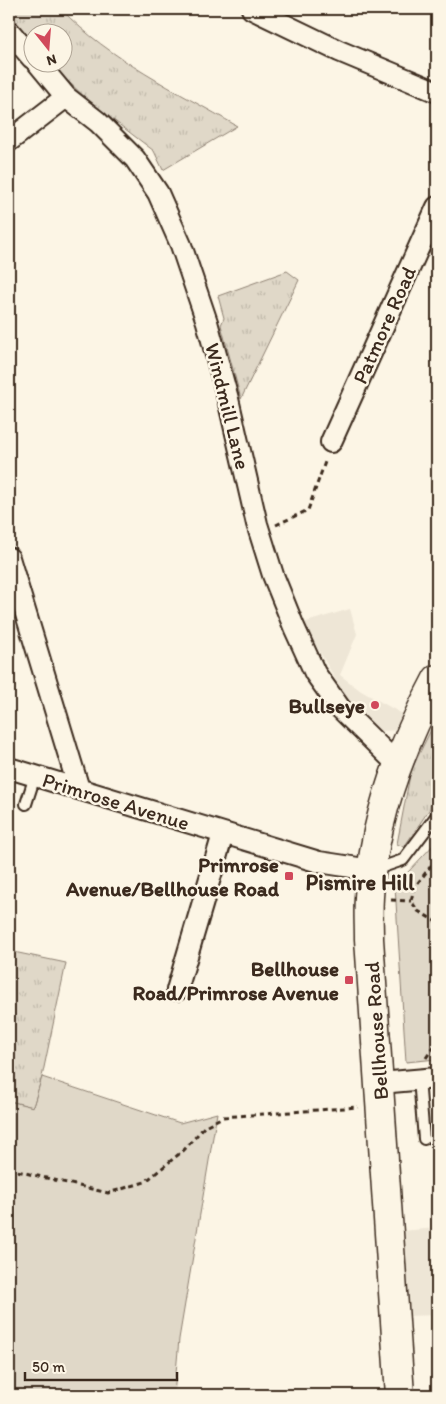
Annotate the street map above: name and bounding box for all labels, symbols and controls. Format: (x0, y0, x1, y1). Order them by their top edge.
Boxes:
north arrow (22, 22, 72, 72)
text: N (45, 50, 59, 69)
street label: Patmore Road (347, 262, 421, 388)
street label: Windmill Lane (200, 340, 256, 472)
place label: Bullseye (289, 693, 365, 719)
marker: Bullseye (369, 699, 381, 711)
street label: Primrose Avenue (39, 767, 193, 835)
place label: Primrose Avenue/Bellhouse Road (65, 852, 280, 901)
district label: Pismire Hill (306, 869, 415, 896)
marker: Primrose Avenue/Bellhouse Road (283, 870, 295, 882)
place label: Bellhouse Road/Primrose Avenue (132, 956, 339, 1005)
street label: Bellhouse Road (359, 961, 393, 1101)
marker: Bellhouse Road/Primrose Avenue (343, 974, 355, 986)
scale bar (25, 1349, 178, 1381)
text: 50 m (32, 1358, 65, 1376)

